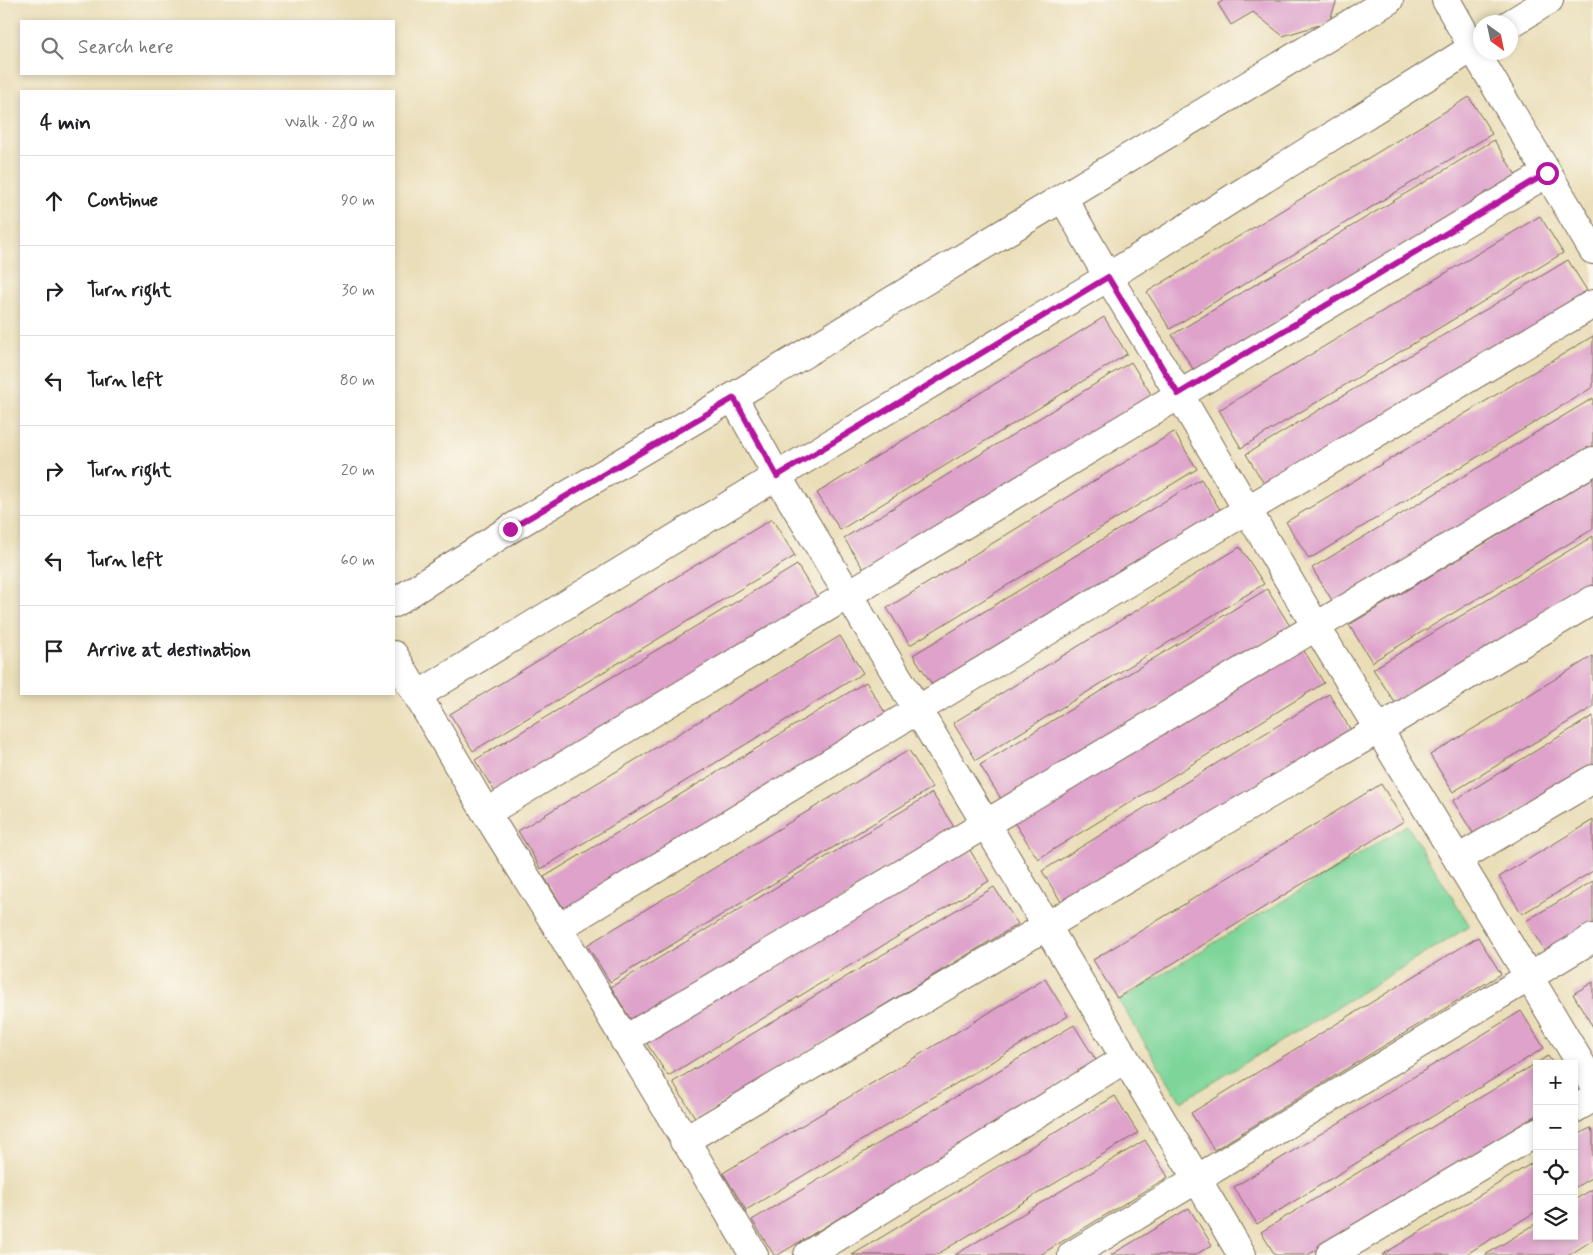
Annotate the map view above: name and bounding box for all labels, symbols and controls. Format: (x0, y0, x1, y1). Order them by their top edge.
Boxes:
north arrow (1473, 15, 1518, 60)
search box (20, 20, 395, 75)
icon: search (38, 34, 66, 62)
text: Search here (78, 35, 174, 60)
text: 4 min (40, 109, 91, 137)
text: Walk · 280 m (285, 112, 375, 133)
route start (1536, 162, 1559, 185)
icon: ahead (40, 187, 68, 215)
text: Continue (87, 188, 158, 213)
text: 90 m (341, 190, 375, 211)
icon: right (40, 277, 68, 305)
text: Turn right (87, 278, 171, 303)
text: 30 m (342, 280, 375, 301)
icon: left (40, 367, 68, 395)
text: Turn left (87, 368, 163, 393)
text: 80 m (340, 370, 375, 391)
icon: right (40, 457, 68, 485)
text: Turn right (87, 458, 171, 483)
text: 20 m (341, 460, 375, 481)
route end (499, 518, 522, 541)
icon: left (40, 547, 68, 575)
text: Turn left (87, 548, 163, 573)
text: 60 m (341, 550, 375, 571)
icon: arrive (40, 637, 68, 665)
text: Arrive at destination (87, 638, 251, 663)
map controls (1533, 1060, 1578, 1240)
button: + (1533, 1060, 1578, 1105)
button: − (1533, 1105, 1578, 1150)
button: locate (1533, 1150, 1578, 1195)
button: layers (1533, 1195, 1578, 1240)

